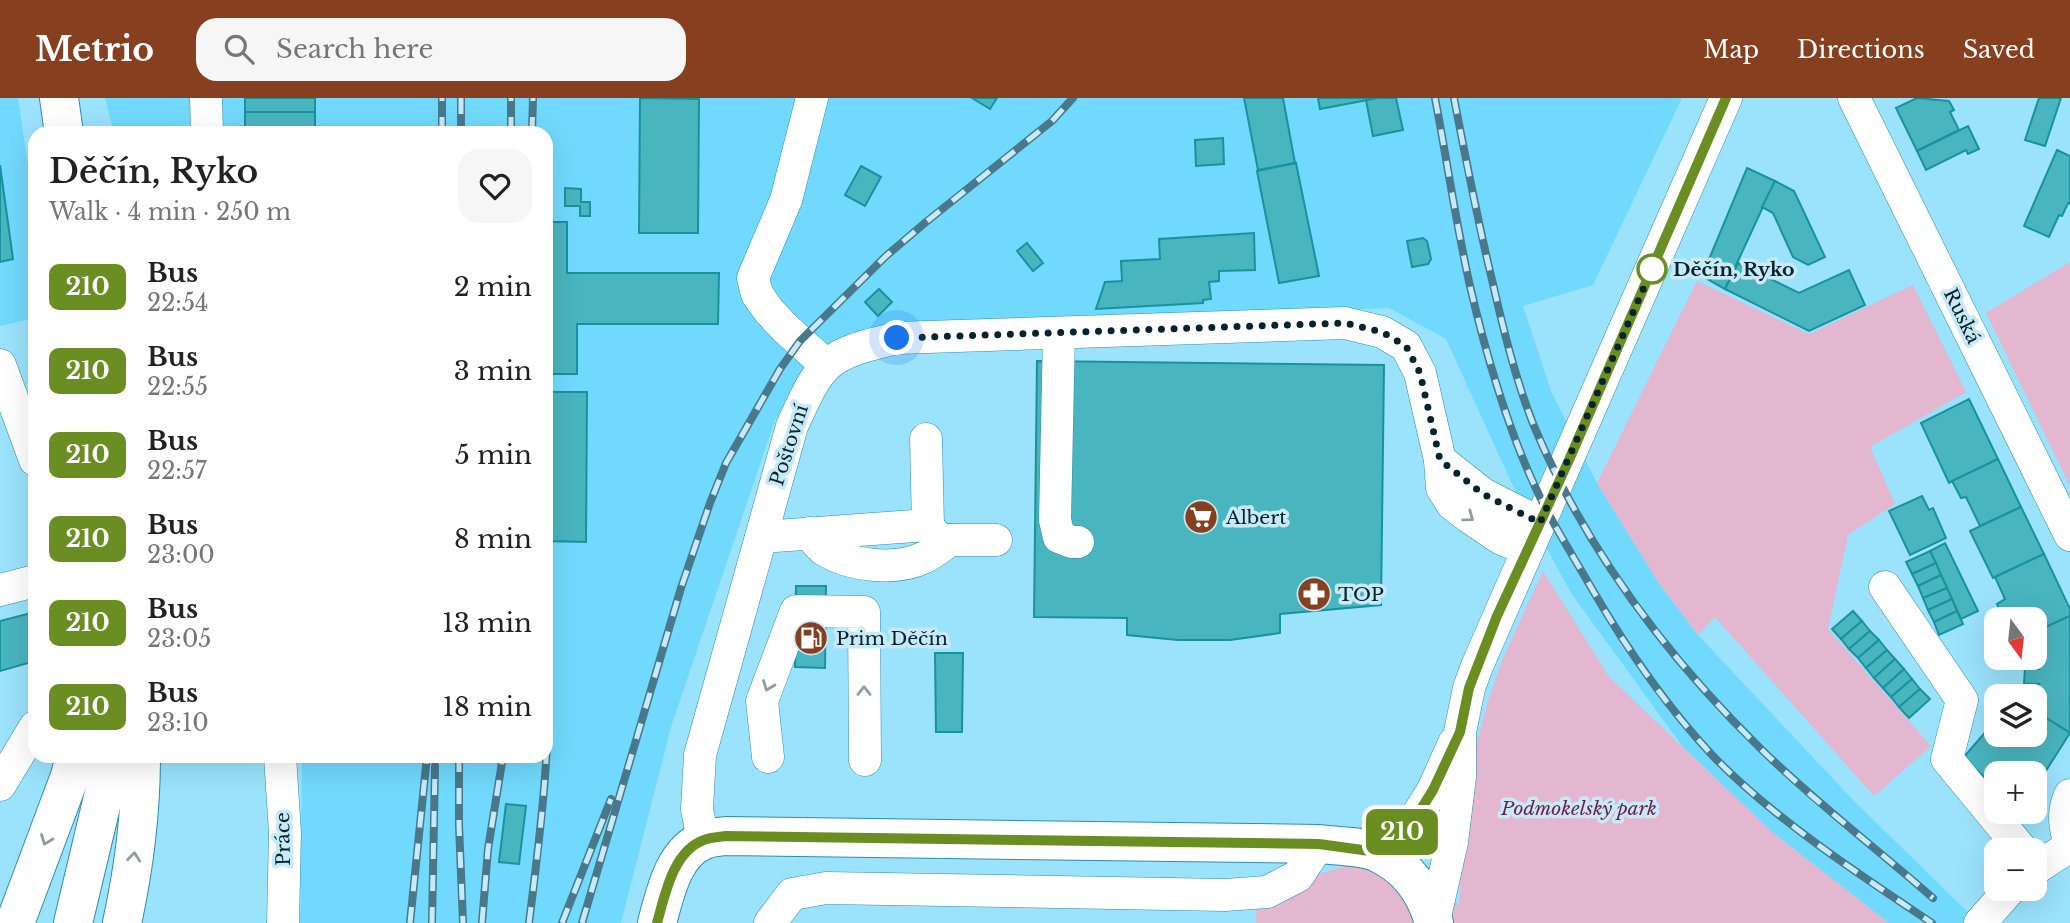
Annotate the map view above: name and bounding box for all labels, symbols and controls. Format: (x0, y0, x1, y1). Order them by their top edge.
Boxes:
search box (196, 18, 686, 81)
text: Metrio (35, 29, 154, 70)
icon: search (220, 30, 258, 68)
text: Search here (276, 33, 433, 65)
text: Map (1703, 35, 1759, 64)
text: Directions (1797, 35, 1925, 64)
text: Saved (1963, 35, 2035, 64)
button: heart (458, 149, 532, 223)
text: Děčín, Ryko (49, 151, 258, 192)
text: Walk · 4 min · 250 m (49, 198, 291, 226)
marker: Děčín, Ryko (1637, 254, 1667, 284)
text: Bus (147, 257, 198, 289)
place label: Děčín, Ryko (1673, 258, 1795, 281)
text: 2 min (454, 271, 532, 303)
text: 210 (65, 272, 110, 301)
street label: Ruská (1939, 285, 1985, 348)
text: 22:54 (147, 289, 208, 317)
your location (879, 320, 914, 355)
text: Bus (147, 341, 198, 373)
text: 3 min (454, 355, 532, 387)
text: 210 (65, 356, 110, 385)
text: 22:55 (147, 373, 208, 401)
street label: Poštovní (765, 401, 813, 488)
text: Bus (147, 425, 198, 457)
text: 5 min (455, 439, 532, 471)
text: 210 (65, 440, 110, 469)
text: 22:57 (147, 457, 207, 485)
supermarket icon: Albert (1182, 498, 1220, 536)
place label: Albert (1225, 506, 1287, 529)
one-way arrow (1461, 508, 1474, 521)
text: Bus (147, 509, 198, 541)
text: 8 min (454, 523, 532, 555)
text: 210 (65, 524, 110, 553)
text: 23:00 (147, 541, 215, 569)
pharmacy icon: TOP (1295, 575, 1333, 613)
place label: TOP (1338, 583, 1384, 606)
text: Bus (147, 593, 198, 625)
text: 13 min (442, 607, 532, 639)
north arrow (1984, 607, 2048, 670)
map controls (1984, 607, 2047, 901)
text: 210 (65, 608, 110, 637)
fuel station icon: Prim Děčín (792, 619, 830, 657)
text: 23:05 (147, 625, 211, 653)
place label: Prim Děčín (836, 627, 948, 650)
text: Bus (147, 677, 198, 709)
one-way arrow (762, 680, 776, 692)
button: layers (1984, 684, 2047, 747)
one-way arrow (856, 686, 872, 696)
text: 18 min (443, 691, 532, 723)
text: 210 (65, 692, 110, 721)
text: 23:10 (147, 709, 209, 737)
button: + (1984, 761, 2047, 824)
park label: Podmokelský park (1500, 797, 1657, 820)
line badge: 210 (1362, 809, 1442, 855)
street label: Práce (271, 812, 295, 866)
text: 210 (1380, 817, 1424, 846)
one-way arrow (40, 834, 54, 846)
button: − (1984, 838, 2047, 901)
one-way arrow (126, 852, 141, 863)

